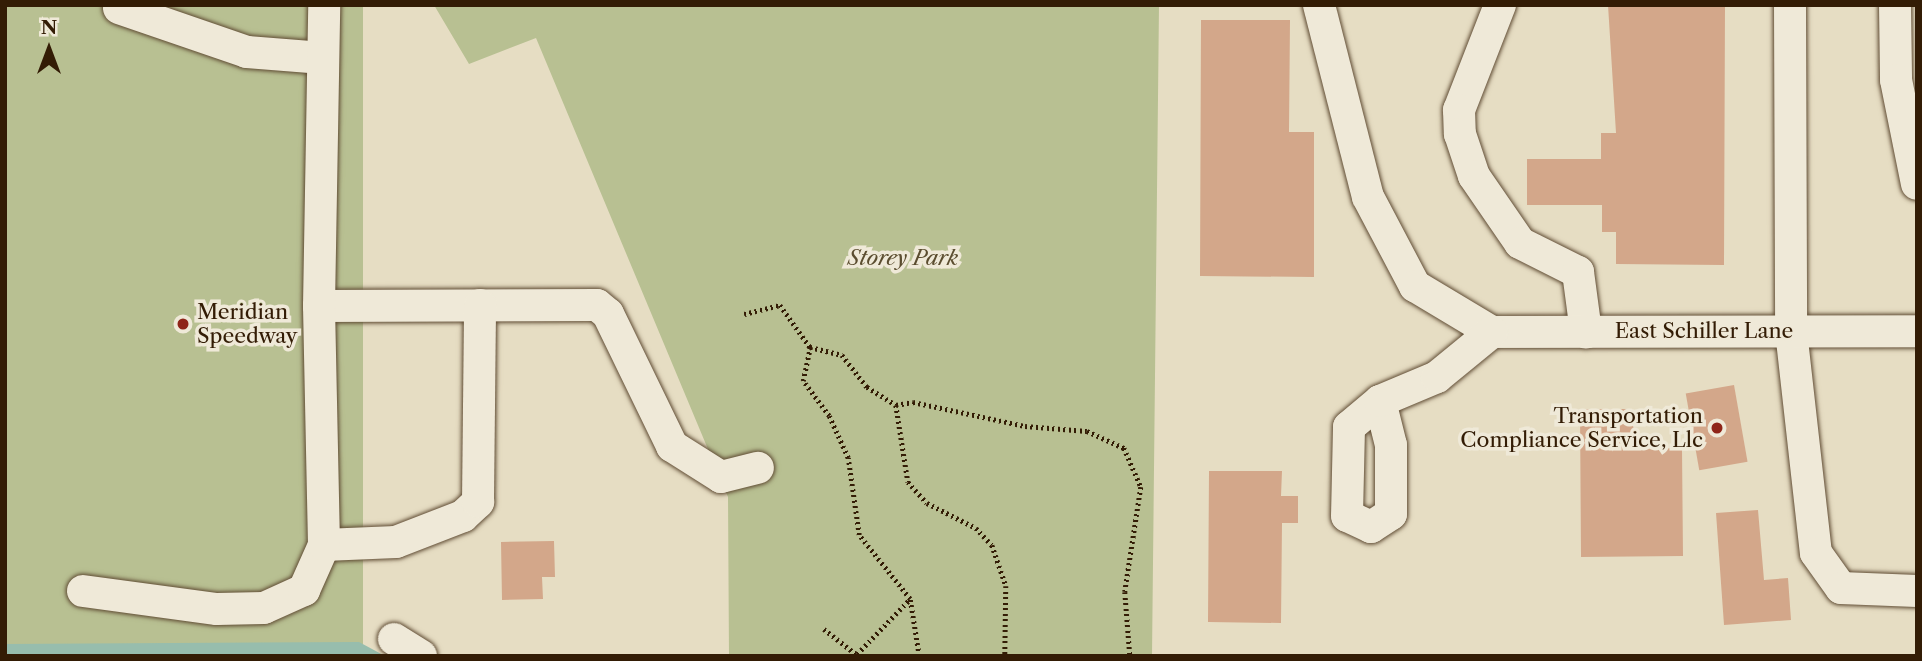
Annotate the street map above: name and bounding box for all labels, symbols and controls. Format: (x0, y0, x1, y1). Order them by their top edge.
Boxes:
north arrow (14, 14, 84, 84)
text: N (41, 16, 57, 39)
park label: Storey Park (848, 245, 958, 271)
place label: Meridian Speedway (197, 299, 298, 349)
marker: Meridian Speedway (175, 316, 191, 332)
street label: East Schiller Lane (1614, 318, 1794, 344)
place label: Transportation Compliance Service, Llc (1460, 403, 1703, 453)
marker: Transportation Compliance Service, Llc (1709, 420, 1725, 436)

